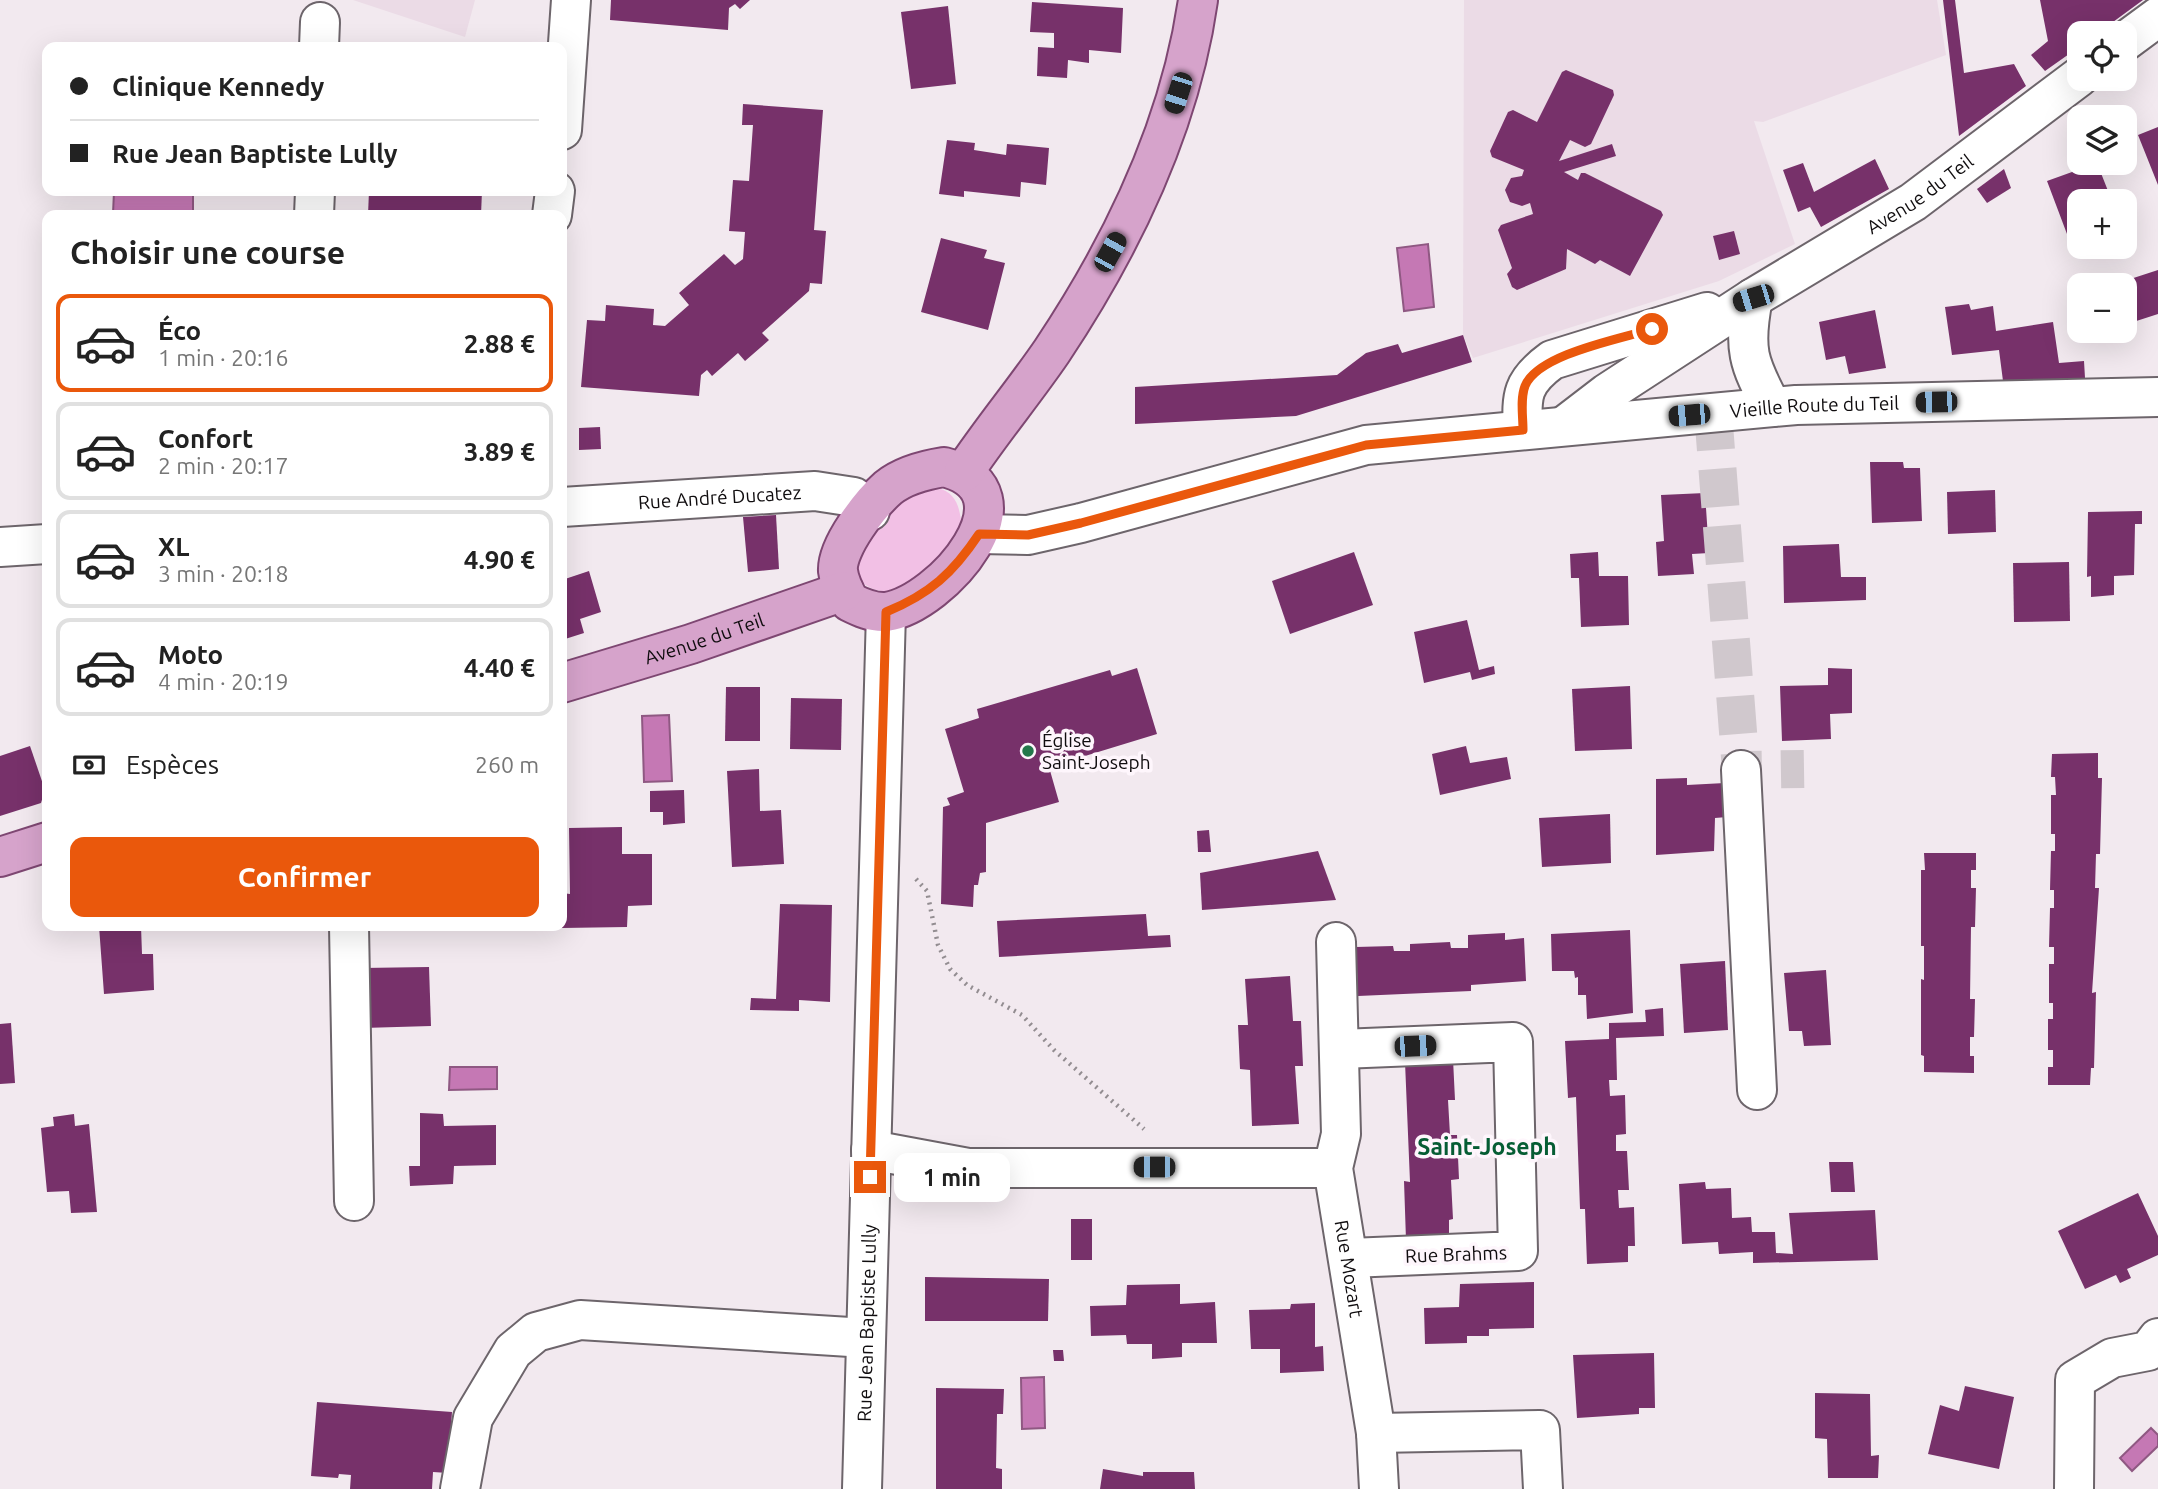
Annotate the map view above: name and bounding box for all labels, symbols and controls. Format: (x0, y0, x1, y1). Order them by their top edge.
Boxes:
map controls (2067, 21, 2137, 343)
button: locate (2067, 21, 2137, 91)
car (1162, 70, 1195, 116)
text: Clinique Kennedy (112, 72, 324, 101)
button: layers (2067, 105, 2137, 175)
text: Rue Jean Baptiste Lully (112, 139, 398, 168)
street label: Avenue du Teil (1863, 150, 1977, 238)
button: + (2067, 189, 2137, 259)
car (1091, 229, 1130, 275)
text: Choisir une course (70, 234, 345, 270)
button: − (2067, 273, 2137, 343)
car (1730, 282, 1777, 314)
icon: car (74, 312, 137, 375)
route start (1636, 313, 1668, 345)
text: Éco (158, 316, 201, 345)
text: 2.88 € (464, 329, 535, 358)
text: 1 min · 20:16 (158, 345, 289, 370)
car (1915, 391, 1958, 413)
street label: Vieille Route du Teil (1729, 392, 1899, 422)
car (1668, 403, 1711, 427)
icon: car (74, 420, 137, 483)
text: Confort (158, 424, 253, 453)
text: 3.89 € (464, 437, 535, 466)
text: 2 min · 20:17 (158, 453, 289, 478)
street label: Rue André Ducatez (637, 481, 802, 513)
icon: car (74, 528, 137, 591)
text: XL (158, 532, 189, 561)
text: 4.90 € (464, 545, 535, 574)
text: 3 min · 20:18 (158, 561, 289, 586)
street label: Avenue du Teil (642, 609, 767, 668)
icon: car (74, 636, 137, 699)
text: Moto (158, 640, 223, 669)
text: 4.40 € (464, 653, 535, 682)
text: 4 min · 20:19 (158, 669, 289, 694)
place label: Église Saint-Joseph (1042, 729, 1151, 773)
marker: Église Saint-Joseph (1020, 743, 1036, 759)
icon: cash (70, 746, 108, 784)
text: Espèces (126, 750, 219, 779)
text: 260 m (475, 752, 539, 777)
button: Confirmer (70, 837, 539, 917)
car (1394, 1035, 1437, 1057)
district label: Saint-Joseph (1417, 1134, 1557, 1159)
callout: 1 min (894, 1152, 1010, 1202)
car (1134, 1157, 1176, 1178)
route end (854, 1161, 886, 1193)
text: 1 min (923, 1165, 981, 1190)
street label: Rue Mozart (1331, 1218, 1368, 1319)
street label: Rue Jean Baptiste Lully (853, 1224, 880, 1422)
street label: Rue Brahms (1405, 1241, 1507, 1267)

